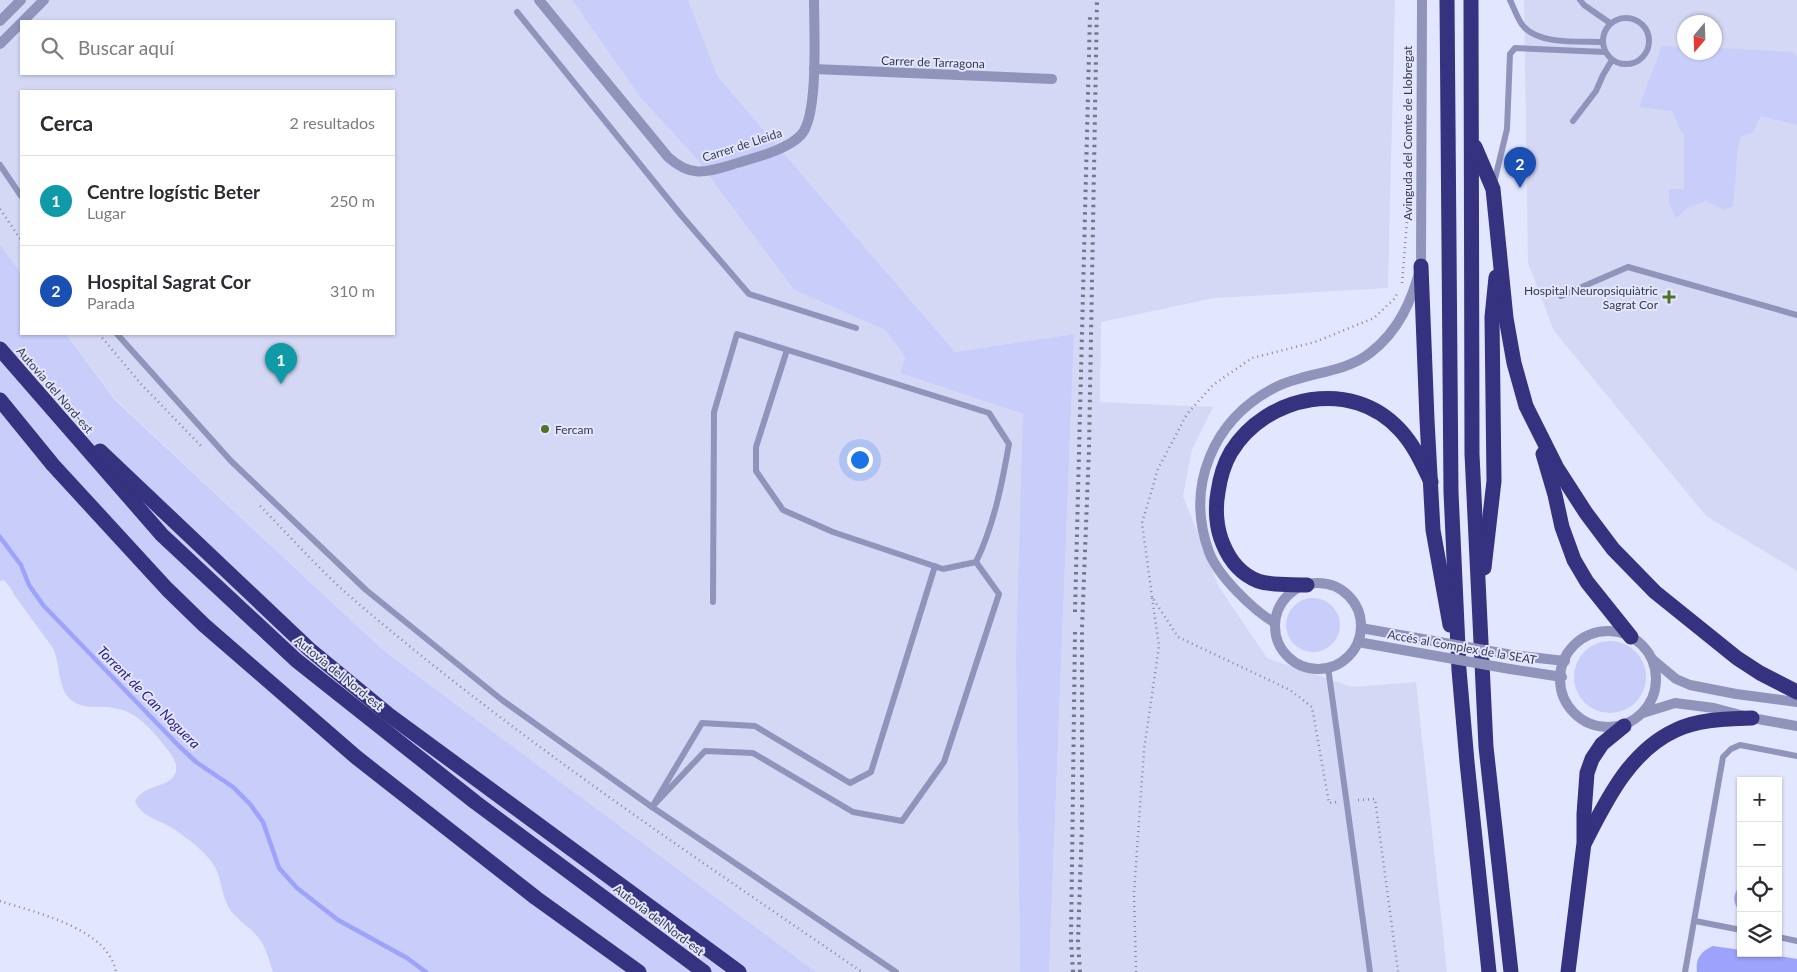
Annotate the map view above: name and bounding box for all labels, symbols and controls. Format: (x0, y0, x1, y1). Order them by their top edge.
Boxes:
north arrow (1677, 15, 1722, 60)
search box (20, 20, 395, 75)
icon: search (38, 34, 66, 62)
text: Buscar aquí (78, 36, 174, 59)
street label: Avinguda del Comte de Llobregat (1400, 45, 1415, 220)
street label: Carrer de Tarragona (881, 53, 985, 71)
text: Cerca (40, 110, 93, 135)
text: 2 resultados (289, 113, 375, 132)
street label: Carrer de Lleida (700, 125, 784, 165)
pin: 2 (1504, 147, 1536, 188)
text: Centre logístic Beter (87, 180, 260, 203)
text: 1 (51, 191, 61, 210)
text: 250 m (330, 191, 375, 210)
text: Lugar (87, 203, 126, 222)
text: Hospital Sagrat Cor (87, 270, 251, 293)
text: 2 (51, 281, 61, 300)
text: 310 m (330, 281, 375, 300)
place label: Hospital Neuropsiquiàtric Sagrat Cor (1524, 283, 1659, 312)
marker: Hospital Neuropsiquiàtric Sagrat Cor (1662, 290, 1676, 304)
text: Parada (87, 293, 135, 312)
pin: 1 (265, 343, 297, 384)
street label: Autovia del Nord-est (13, 344, 97, 437)
place label: Fercam (555, 422, 593, 437)
marker: Fercam (539, 423, 551, 435)
your location (847, 447, 873, 473)
street label: Accés al Complex de la SEAT (1386, 627, 1538, 667)
street label: Autovia del Nord-est (292, 633, 387, 714)
water label: Torrent de Can Noguera (94, 642, 204, 752)
map controls (1737, 777, 1782, 957)
button: + (1737, 777, 1782, 822)
button: − (1737, 822, 1782, 867)
button: locate (1737, 867, 1782, 912)
street label: Autovia del Nord-est (611, 881, 708, 959)
button: layers (1737, 912, 1782, 957)

